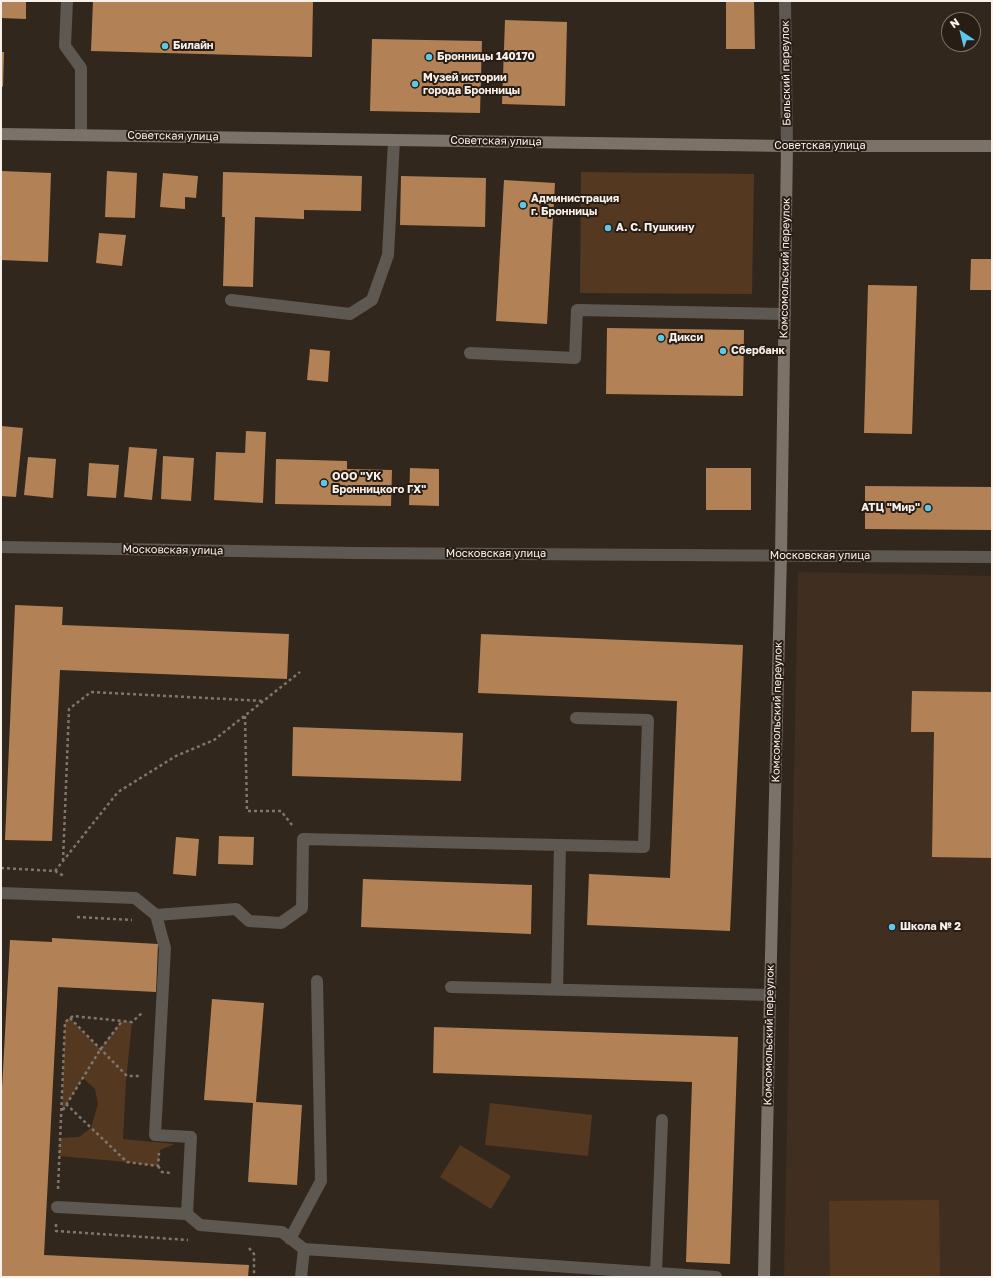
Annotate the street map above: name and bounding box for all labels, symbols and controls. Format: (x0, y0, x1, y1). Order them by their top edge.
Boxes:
north arrow (941, 12, 981, 52)
text: N (947, 15, 962, 30)
street label: Бельский переулок (778, 20, 794, 126)
place label: Билайн (173, 39, 214, 53)
marker: Билайн (160, 41, 170, 51)
place label: Бронницы 140170 (437, 50, 535, 64)
marker: Бронницы 140170 (424, 52, 434, 62)
place label: Музей истории города Бронницы (423, 71, 520, 97)
marker: Музей истории города Бронницы (410, 79, 420, 89)
street label: Советская улица (127, 129, 219, 143)
street label: Советская улица (450, 134, 542, 148)
street label: Советская улица (774, 139, 866, 153)
place label: Администрация г. Бронницы (531, 192, 619, 218)
street label: Комсомольский переулок (777, 197, 793, 339)
marker: Администрация г. Бронницы (518, 200, 528, 210)
place label: А. С. Пушкину (616, 221, 695, 235)
marker: А. С. Пушкину (603, 223, 613, 233)
place label: Дикси (669, 331, 703, 345)
marker: Дикси (656, 333, 666, 343)
place label: Сбербанк (731, 344, 785, 358)
marker: Сбербанк (718, 346, 728, 356)
place label: ООО "УК Бронницкого ГХ" (332, 470, 426, 496)
marker: ООО "УК Бронницкого ГХ" (319, 478, 329, 488)
place label: АТЦ "Мир" (861, 501, 920, 515)
marker: АТЦ "Мир" (923, 503, 933, 513)
street label: Московская улица (123, 543, 223, 557)
street label: Московская улица (446, 547, 546, 561)
street label: Московская улица (770, 549, 870, 563)
street label: Комсомольский переулок (769, 641, 785, 783)
place label: Школа № 2 (900, 920, 961, 934)
marker: Школа № 2 (887, 922, 897, 932)
street label: Комсомольский переулок (761, 964, 777, 1106)

